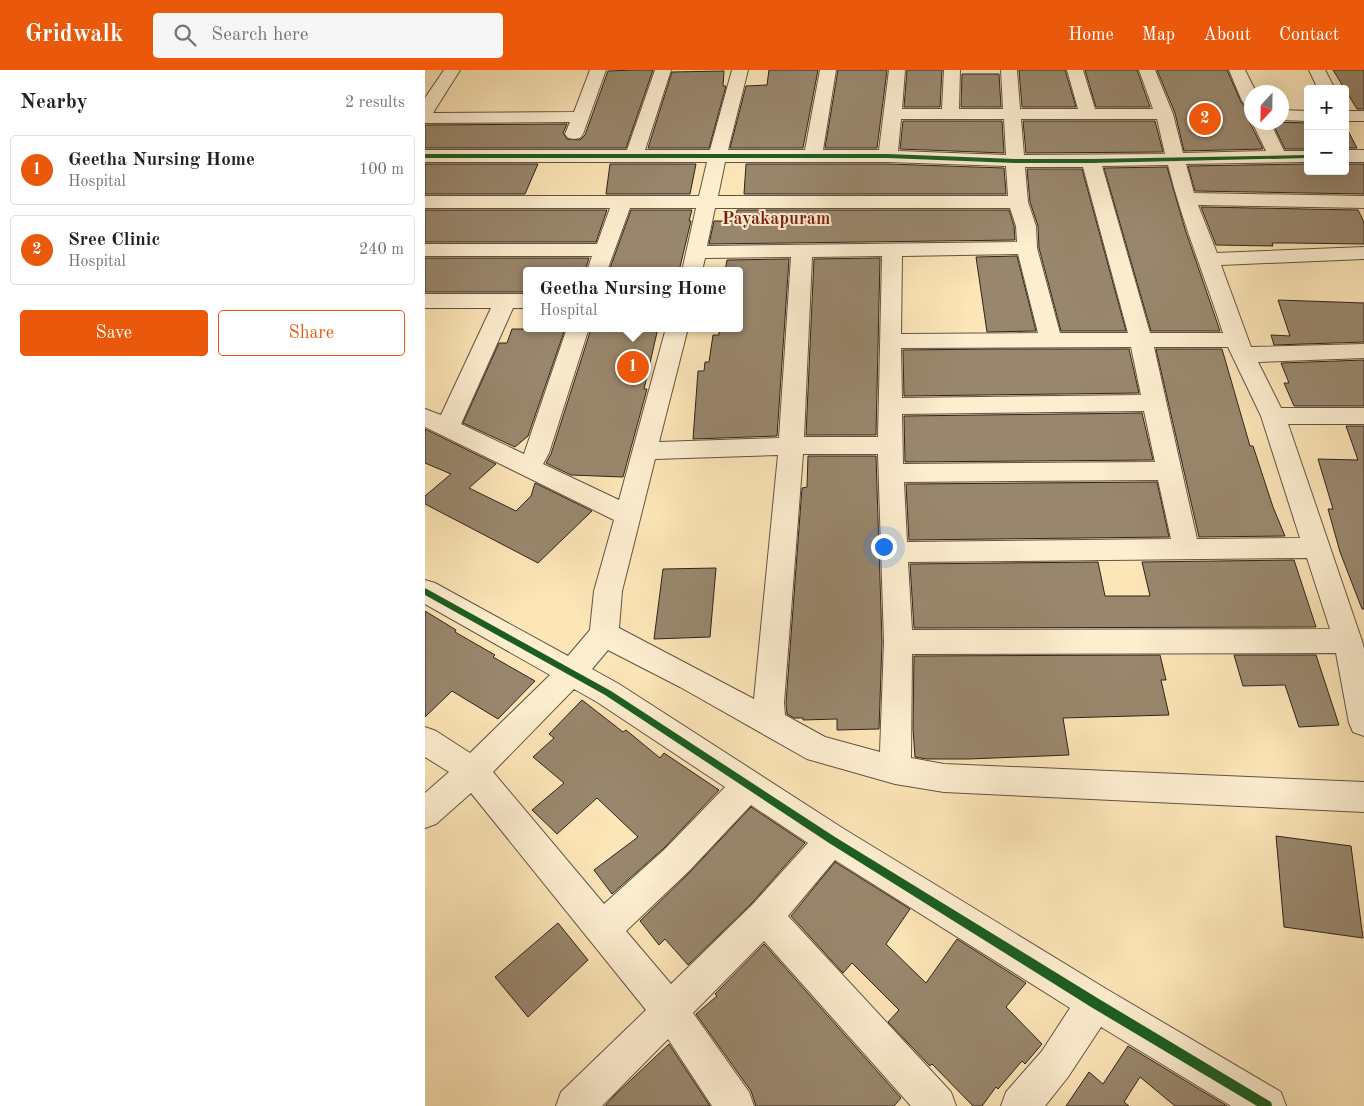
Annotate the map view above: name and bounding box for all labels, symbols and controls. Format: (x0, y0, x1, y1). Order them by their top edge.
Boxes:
search box (153, 13, 503, 58)
icon: search (171, 21, 199, 49)
text: Gridwalk (25, 23, 123, 47)
text: Search here (211, 26, 309, 45)
text: Home (1068, 26, 1114, 44)
text: Map (1142, 26, 1175, 44)
text: About (1203, 26, 1251, 44)
text: Contact (1279, 26, 1339, 44)
north arrow (1244, 85, 1289, 130)
map controls (1304, 85, 1349, 175)
button: + (1304, 85, 1349, 130)
text: Nearby (20, 92, 88, 113)
text: 2 results (345, 95, 405, 111)
pin: 2 (1189, 100, 1221, 138)
button: − (1304, 130, 1349, 175)
text: Geetha Nursing Home (68, 151, 255, 170)
text: 1 (32, 162, 42, 178)
text: 100 m (359, 162, 404, 178)
text: Hospital (68, 174, 126, 190)
district label: Payakapuram (722, 210, 830, 228)
text: Sree Clinic (68, 231, 160, 250)
text: 2 (32, 242, 42, 258)
text: 240 m (359, 242, 404, 258)
text: Hospital (68, 254, 126, 270)
popup (523, 267, 743, 332)
text: Geetha Nursing Home (540, 280, 726, 299)
text: Hospital (540, 303, 597, 319)
button: Save (20, 310, 208, 356)
button: Share (218, 310, 405, 356)
pin: 1 (617, 348, 649, 386)
your location (871, 534, 897, 560)

